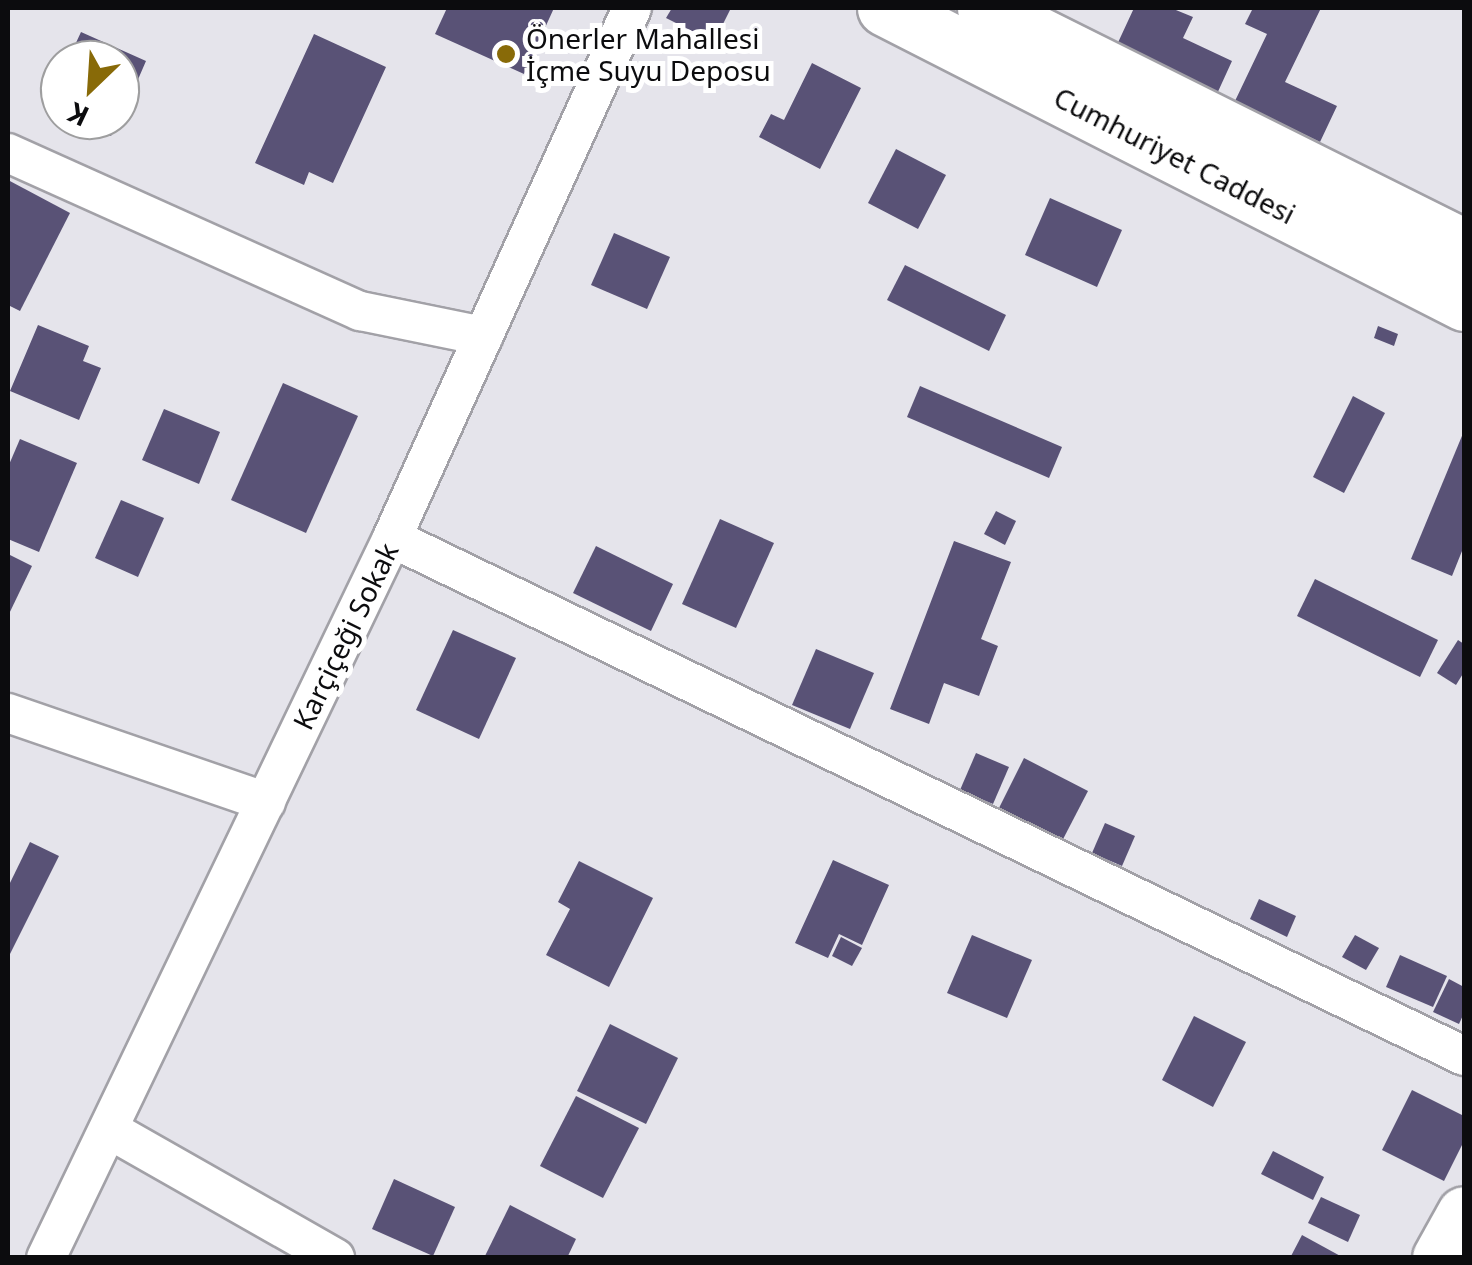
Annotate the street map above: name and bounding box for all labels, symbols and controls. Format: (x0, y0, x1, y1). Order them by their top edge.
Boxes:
place label: Önerler Mahallesi İçme Suyu Deposu (526, 21, 771, 87)
north arrow (40, 40, 140, 140)
marker: Önerler Mahallesi İçme Suyu Deposu (495, 43, 517, 65)
street label: Cumhuriyet Caddesi (1049, 80, 1301, 230)
text: K (62, 94, 95, 137)
street label: Karçiçeği Sokak (285, 537, 405, 735)

